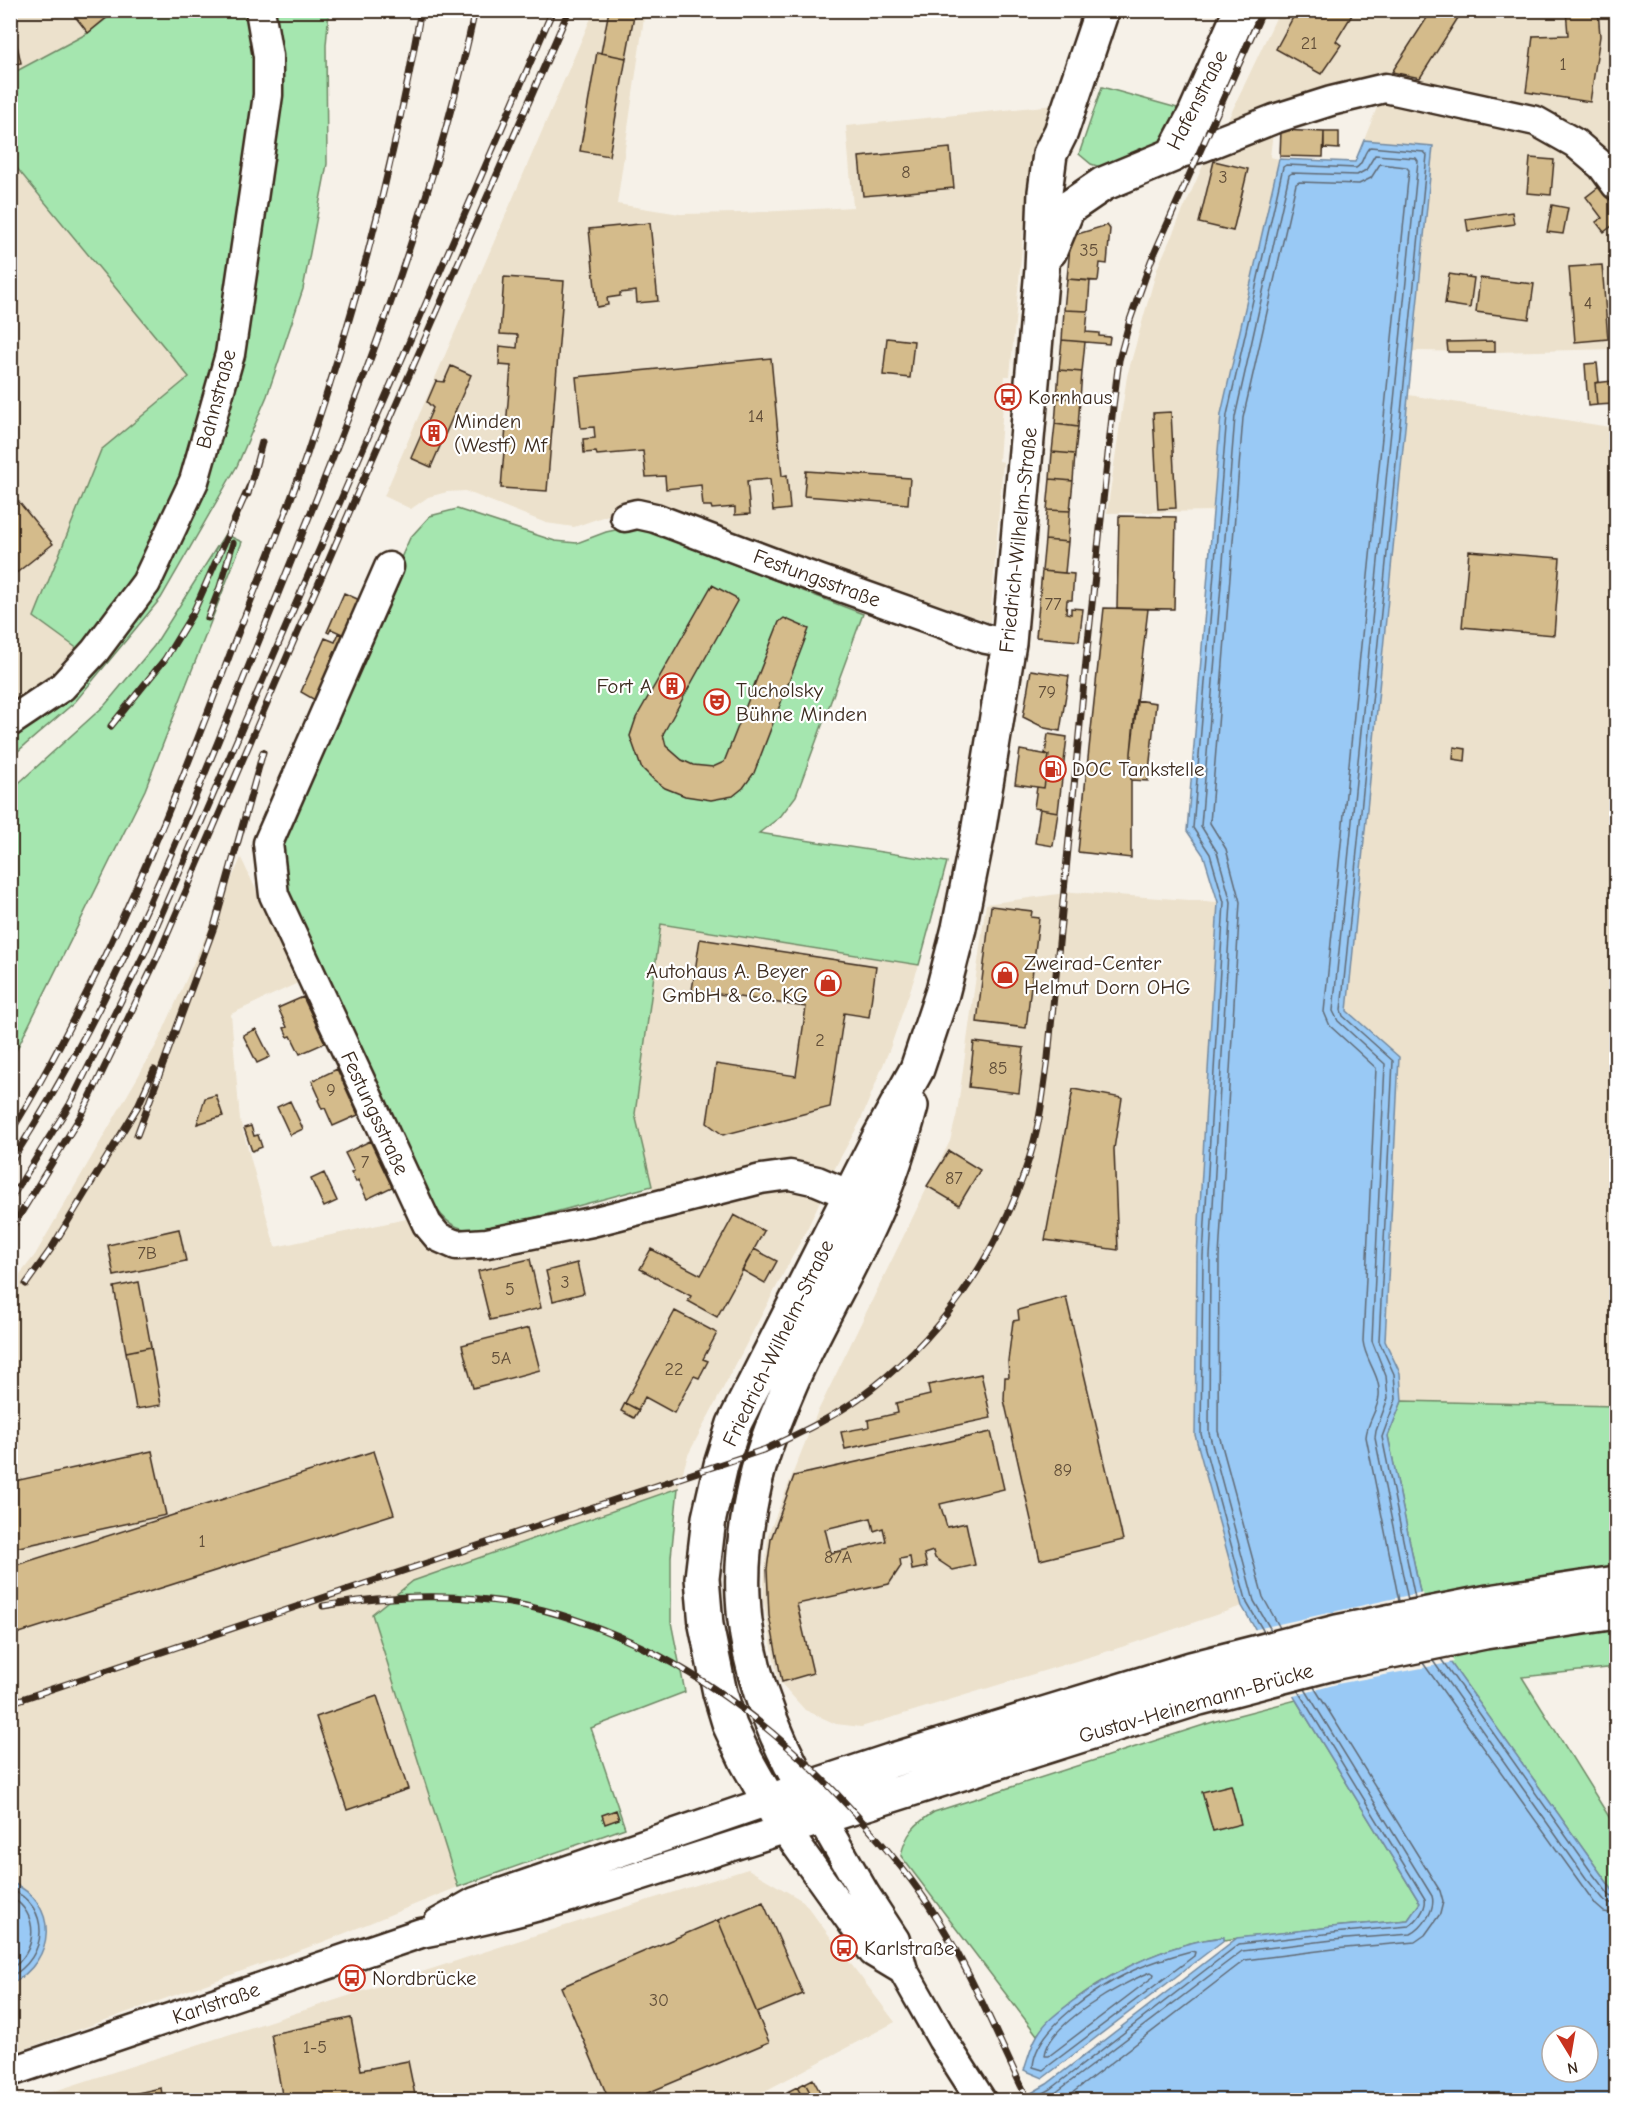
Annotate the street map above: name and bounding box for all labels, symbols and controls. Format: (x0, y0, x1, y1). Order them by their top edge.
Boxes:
house number: 21 (1301, 33, 1317, 54)
street label: Hafenstraße (1162, 46, 1232, 154)
house number: 1 (1559, 54, 1567, 75)
house number: 8 (901, 162, 911, 183)
house number: 3 (1218, 167, 1228, 188)
house number: 35 (1080, 240, 1098, 261)
house number: 4 (1584, 293, 1592, 314)
street label: Bahnstraße (191, 347, 241, 451)
bus stop icon: Kornhaus (993, 382, 1023, 412)
place label: Kornhaus (1028, 385, 1112, 409)
house number: 14 (748, 406, 764, 427)
place label: Minden (Westf) Mf (454, 409, 548, 457)
building icon: Minden (Westf) Mf (419, 418, 449, 448)
street label: Friedrich-Wilhelm-Straße (994, 426, 1042, 654)
street label: Festungsstraße (750, 544, 884, 612)
house number: 77 (1044, 594, 1062, 615)
building icon: Fort A (657, 671, 687, 701)
place label: Fort A (596, 674, 652, 698)
place label: Tucholsky Bühne Minden (736, 678, 867, 726)
house number: 79 (1038, 682, 1056, 703)
theatre icon: Tucholsky Bühne Minden (702, 687, 732, 717)
fuel station icon: DOC Tankstelle (1038, 754, 1068, 784)
place label: DOC Tankstelle (1072, 757, 1205, 781)
place label: Zweirad-Center Helmut Dorn OHG (1024, 951, 1190, 999)
place label: Autohaus A. Beyer GmbH & Co. KG (646, 959, 809, 1007)
shop icon: Zweirad-Center Helmut Dorn OHG (990, 960, 1020, 990)
shop icon: Autohaus A. Beyer GmbH & Co. KG (813, 968, 843, 998)
house number: 2 (815, 1030, 825, 1051)
street label: Festungsstraße (336, 1047, 414, 1179)
house number: 85 (988, 1058, 1008, 1079)
house number: 9 (326, 1080, 336, 1101)
house number: 7 (361, 1152, 370, 1173)
house number: 87 (945, 1168, 963, 1189)
street label: Friedrich-Wilhelm-Straße (717, 1236, 839, 1450)
house number: 7B (137, 1243, 157, 1264)
house number: 3 (560, 1272, 570, 1293)
house number: 5 (505, 1279, 515, 1300)
house number: 5A (491, 1348, 511, 1369)
house number: 22 (665, 1359, 683, 1380)
house number: 89 (1054, 1460, 1072, 1481)
house number: 1 (198, 1531, 206, 1552)
house number: 87A (824, 1547, 852, 1568)
street label: Gustav-Heinemann-Brücke (1076, 1658, 1316, 1748)
bus stop icon: Karlstraße (829, 1933, 859, 1963)
place label: Karlstraße (864, 1936, 955, 1960)
bus stop icon: Nordbrücke (337, 1963, 367, 1993)
place label: Nordbrücke (372, 1966, 476, 1990)
street label: Karlstraße (169, 1977, 263, 2029)
house number: 30 (649, 1990, 669, 2011)
north arrow (1540, 2024, 1600, 2084)
house number: 1-5 (303, 2037, 327, 2058)
text: N (1566, 2058, 1580, 2078)

